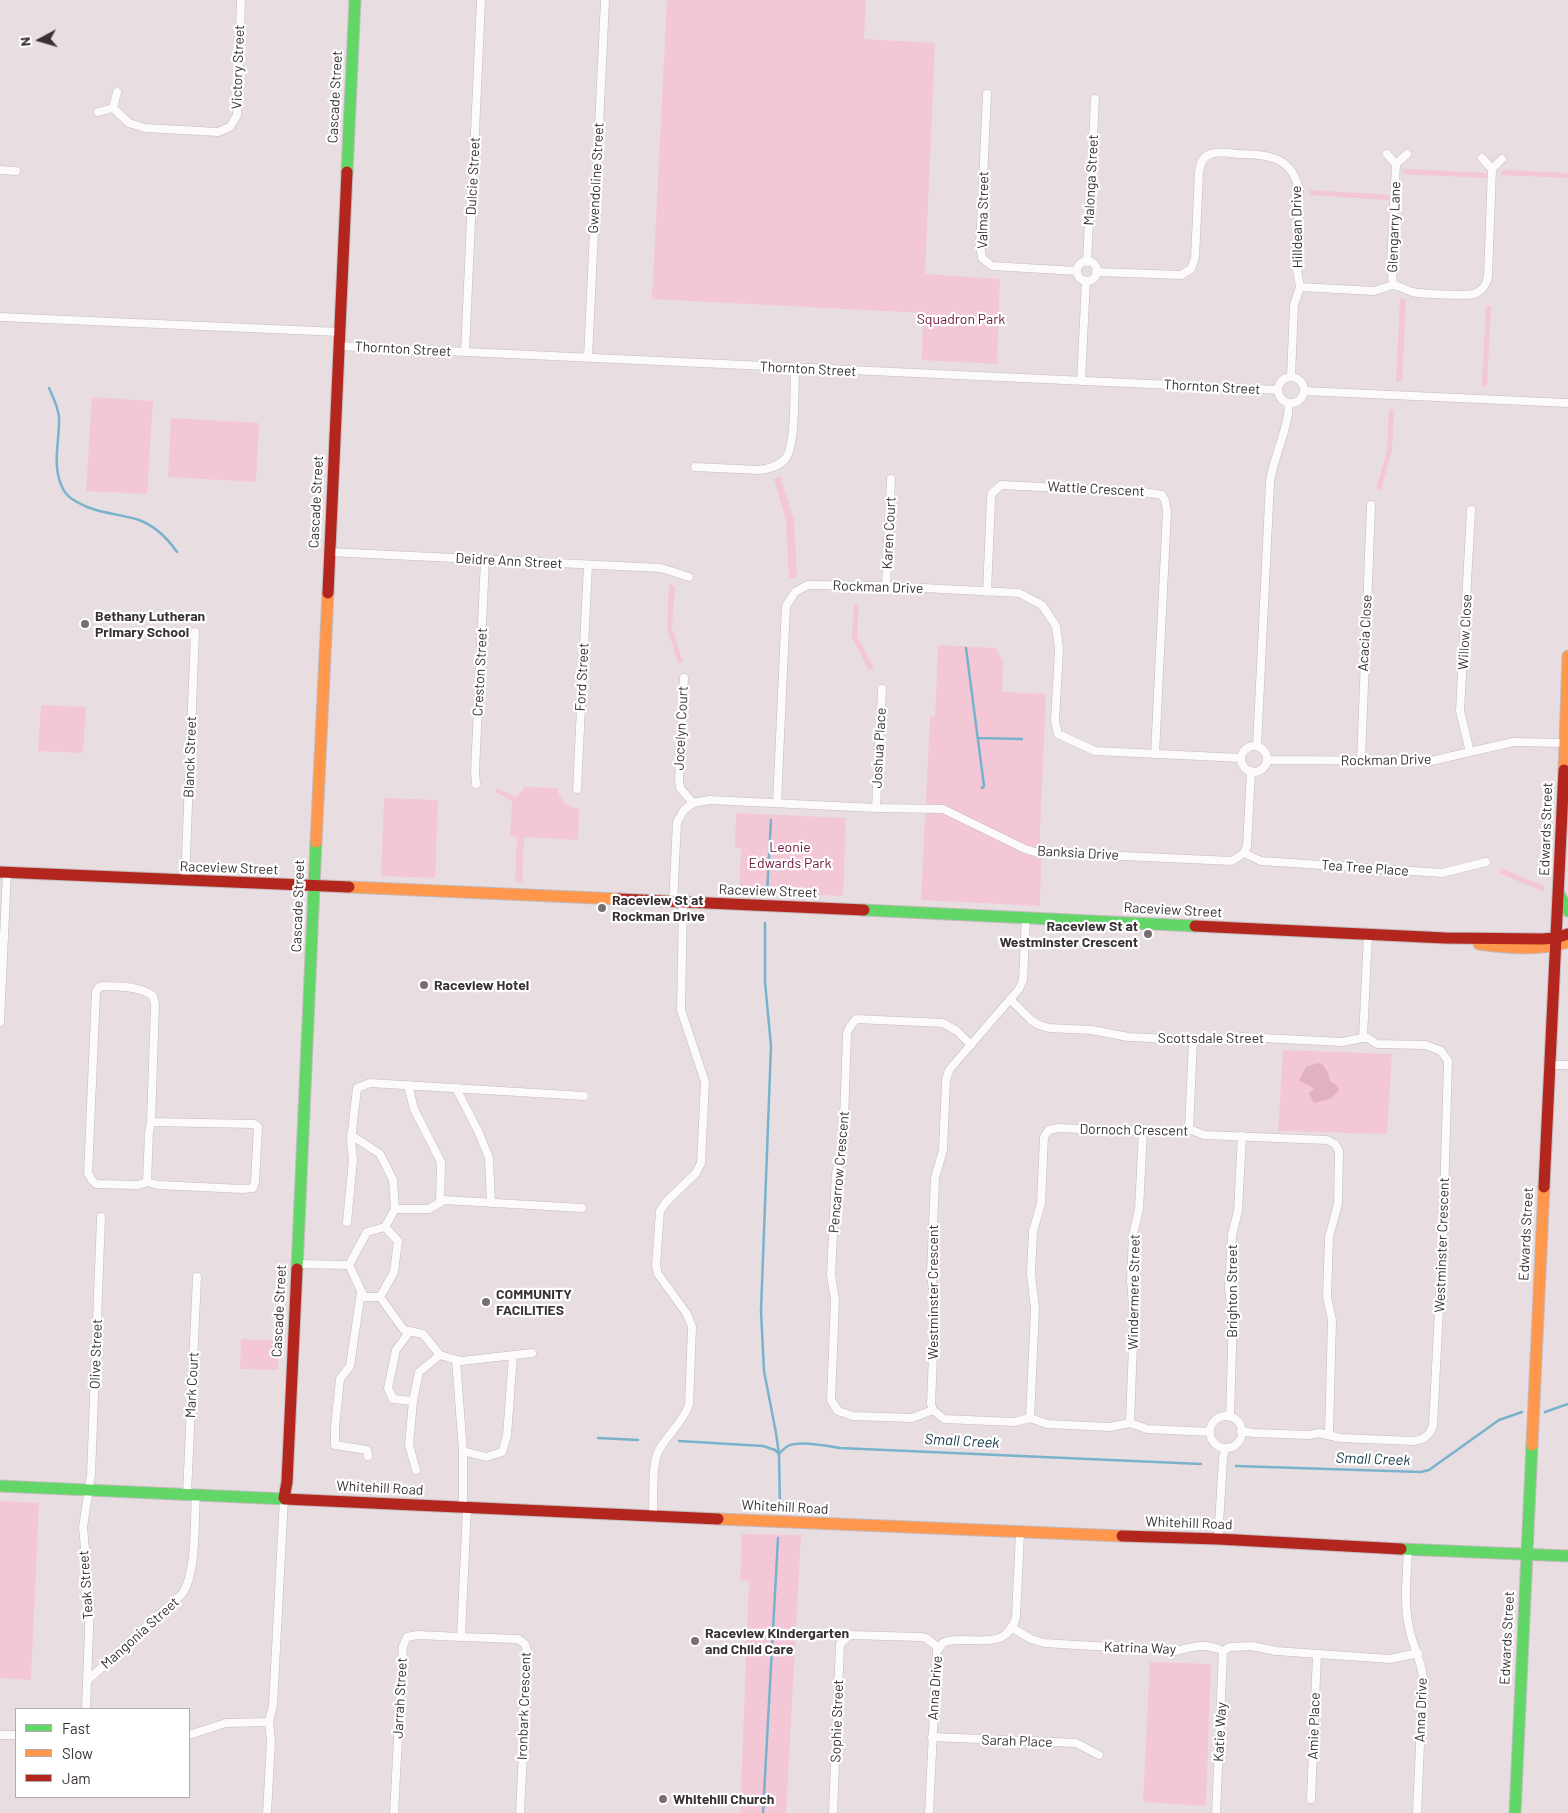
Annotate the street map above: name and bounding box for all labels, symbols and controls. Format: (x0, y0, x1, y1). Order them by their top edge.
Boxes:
north arrow (15, 15, 65, 65)
street label: Victory Street (228, 24, 248, 110)
text: N (16, 36, 34, 47)
street label: Cascade Street (324, 50, 346, 144)
street label: Gwendoline Street (585, 122, 607, 234)
street label: Malonga Street (1080, 134, 1102, 226)
street label: Dulcie Street (463, 136, 483, 216)
street label: Valma Street (974, 171, 992, 249)
street label: Glengarry Lane (1384, 181, 1404, 273)
street label: Hilldean Drive (1288, 185, 1306, 269)
park label: Squadron Park (917, 311, 1005, 327)
street label: Thornton Street (354, 338, 452, 360)
street label: Thornton Street (759, 358, 857, 380)
street label: Thornton Street (1163, 376, 1261, 398)
street label: Cascade Street (305, 455, 327, 549)
street label: Wattle Crescent (1047, 478, 1145, 500)
street label: Karen Court (879, 496, 899, 570)
street label: Deidre Ann Street (455, 550, 563, 572)
street label: Rockman Drive (832, 577, 924, 597)
street label: Acacia Close (1355, 594, 1375, 672)
street label: Willow Close (1455, 594, 1475, 670)
place label: Bethany Lutheran Primary School (95, 608, 205, 640)
marker: Bethany Lutheran Primary School (79, 618, 91, 630)
street label: Creston Street (469, 627, 491, 717)
street label: Ford Street (572, 642, 592, 712)
street label: Jocelyn Court (670, 685, 692, 771)
street label: Joshua Place (868, 707, 890, 789)
street label: Blanck Street (180, 716, 200, 798)
street label: Rockman Drive (1341, 751, 1431, 769)
street label: Edwards Street (1536, 782, 1556, 876)
park label: Leonie Edwards Park (749, 839, 831, 872)
street label: Banksia Drive (1037, 842, 1119, 864)
street label: Tea Tree Place (1321, 857, 1409, 879)
street label: Raceview Street (179, 858, 279, 878)
street label: Cascade Street (288, 859, 308, 953)
street label: Raceview Street (718, 881, 818, 901)
place label: Raceview St at Rockman Drive (612, 892, 705, 924)
street label: Raceview Street (1123, 899, 1223, 921)
marker: Raceview St at Rockman Drive (596, 902, 608, 914)
place label: Raceview St at Westminster Crescent (999, 918, 1138, 950)
marker: Raceview St at Westminster Crescent (1142, 928, 1154, 940)
place label: Raceview Hotel (434, 977, 529, 993)
marker: Raceview Hotel (418, 979, 430, 991)
street label: Scottsdale Street (1158, 1030, 1264, 1046)
street label: Pencarrow Crescent (825, 1110, 853, 1234)
street label: Dornoch Crescent (1079, 1121, 1189, 1139)
street label: Westminster Crescent (1431, 1177, 1453, 1313)
street label: Edwards Street (1515, 1187, 1537, 1281)
street label: Westminster Crescent (925, 1224, 941, 1360)
street label: Windermere Street (1125, 1234, 1143, 1350)
street label: Brighton Street (1224, 1244, 1240, 1338)
street label: Cascade Street (268, 1264, 290, 1358)
place label: COMMUNITY FACILITIES (496, 1286, 572, 1318)
marker: COMMUNITY FACILITIES (480, 1296, 492, 1308)
street label: Olive Street (86, 1319, 106, 1389)
street label: Mark Court (182, 1352, 202, 1418)
water label: Small Creek (924, 1430, 1000, 1452)
water label: Small Creek (1335, 1449, 1411, 1469)
street label: Whitehill Road (336, 1477, 424, 1499)
street label: Whitehill Road (741, 1496, 829, 1518)
street label: Whitehill Road (1145, 1513, 1233, 1533)
street label: Teak Street (75, 1550, 97, 1620)
street label: Edwards Street (1496, 1591, 1518, 1685)
street label: Mangonia Street (98, 1594, 182, 1672)
place label: Raceview Kindergarten and Child Care (705, 1625, 849, 1658)
marker: Raceview Kindergarten and Child Care (689, 1635, 701, 1647)
street label: Katrina Way (1104, 1638, 1176, 1658)
street label: Ironbark Crescent (514, 1652, 534, 1760)
street label: Anna Drive (924, 1655, 946, 1721)
street label: Jarrah Street (389, 1657, 411, 1739)
street label: Anna Drive (1411, 1677, 1431, 1743)
street label: Sophie Street (827, 1679, 847, 1763)
street label: Amie Place (1304, 1692, 1324, 1760)
street label: Katie Way (1210, 1702, 1230, 1762)
legend (15, 1708, 190, 1798)
text: Fast (62, 1719, 90, 1737)
street label: Sarah Place (981, 1731, 1053, 1751)
text: Slow (62, 1744, 93, 1762)
text: Jam (62, 1769, 91, 1787)
place label: Whitehill Church (673, 1791, 774, 1807)
marker: Whitehill Church (657, 1793, 669, 1805)

